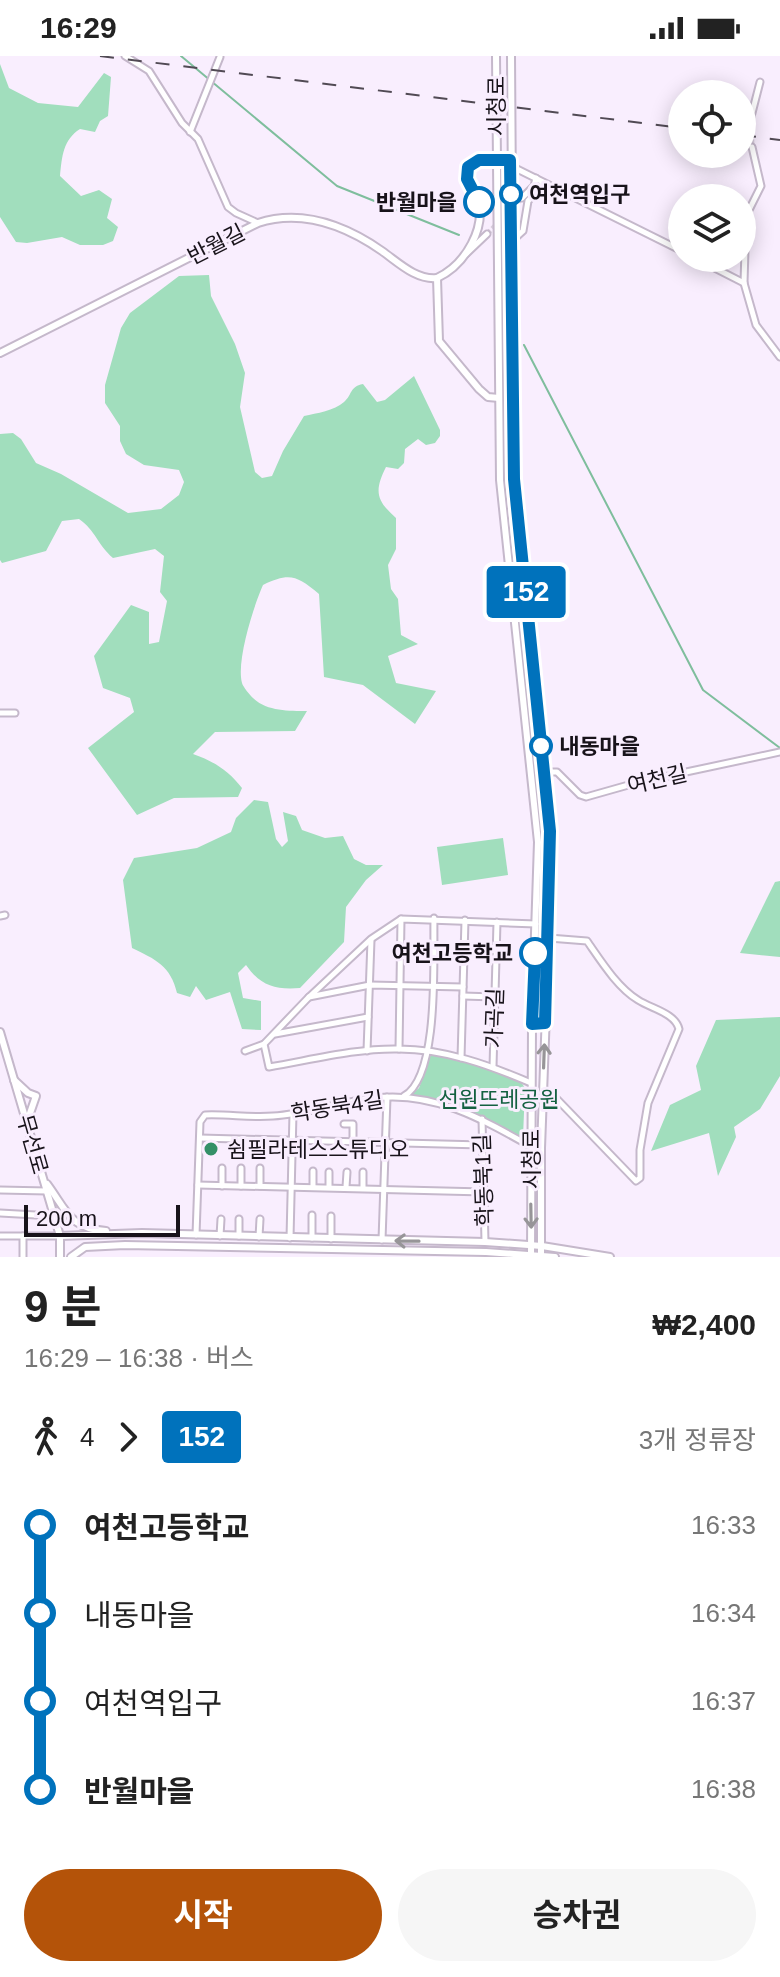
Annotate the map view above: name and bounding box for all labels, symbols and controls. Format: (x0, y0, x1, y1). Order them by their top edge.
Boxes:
text: 16:29 (40, 11, 117, 44)
street label: 시청로 (484, 76, 509, 136)
map controls (668, 80, 756, 272)
button: locate (668, 80, 756, 168)
place label: 여천역입구 (529, 182, 630, 207)
marker: 여천역입구 (500, 183, 522, 205)
button: layers (668, 184, 756, 272)
marker: 반월마을 (464, 187, 494, 217)
place label: 반월마을 (376, 190, 457, 215)
street label: 반월길 (183, 220, 249, 269)
line badge: 152 (480, 566, 572, 618)
text: 152 (503, 576, 549, 607)
place label: 내동마을 (559, 734, 640, 759)
marker: 내동마을 (530, 735, 552, 757)
street label: 여천길 (625, 760, 690, 798)
marker: 여천고등학교 (520, 938, 550, 968)
place label: 여천고등학교 (392, 941, 513, 966)
street label: 가곡길 (481, 987, 508, 1049)
one-way arrow (536, 1043, 551, 1070)
street label: 학동북4길 (289, 1087, 385, 1126)
park label: 선원뜨레공원 (438, 1087, 560, 1112)
street label: 무선로 (12, 1112, 53, 1177)
street label: 시청로 (519, 1129, 544, 1189)
street label: 학동북1길 (469, 1133, 498, 1227)
place label: 쉼필라테스스튜디오 (227, 1137, 409, 1162)
marker: 쉼필라테스스튜디오 (202, 1140, 220, 1158)
scale bar (24, 1201, 180, 1237)
one-way arrow (523, 1202, 539, 1229)
text: 200 m (36, 1206, 97, 1231)
one-way arrow (394, 1233, 421, 1248)
text: 9 분 (24, 1282, 101, 1331)
text: ₩2,400 (653, 1308, 756, 1341)
text: 16:29 – 16:38 · 버스 (24, 1343, 254, 1373)
icon: walk (24, 1415, 68, 1459)
icon: forward (106, 1415, 150, 1459)
text: 152 (178, 1421, 225, 1452)
text: 4 (80, 1422, 94, 1452)
text: 3개 정류장 (639, 1425, 756, 1455)
text: 16:33 (691, 1510, 756, 1540)
text: 여천고등학교 (84, 1511, 250, 1544)
text: 16:34 (691, 1598, 756, 1628)
text: 내동마을 (84, 1599, 194, 1632)
text: 16:37 (691, 1686, 756, 1716)
text: 여천역입구 (84, 1687, 222, 1720)
text: 16:38 (691, 1774, 756, 1804)
text: 반월마을 (84, 1775, 194, 1808)
button: 시작 (24, 1869, 382, 1961)
button: 승차권 (398, 1869, 756, 1961)

